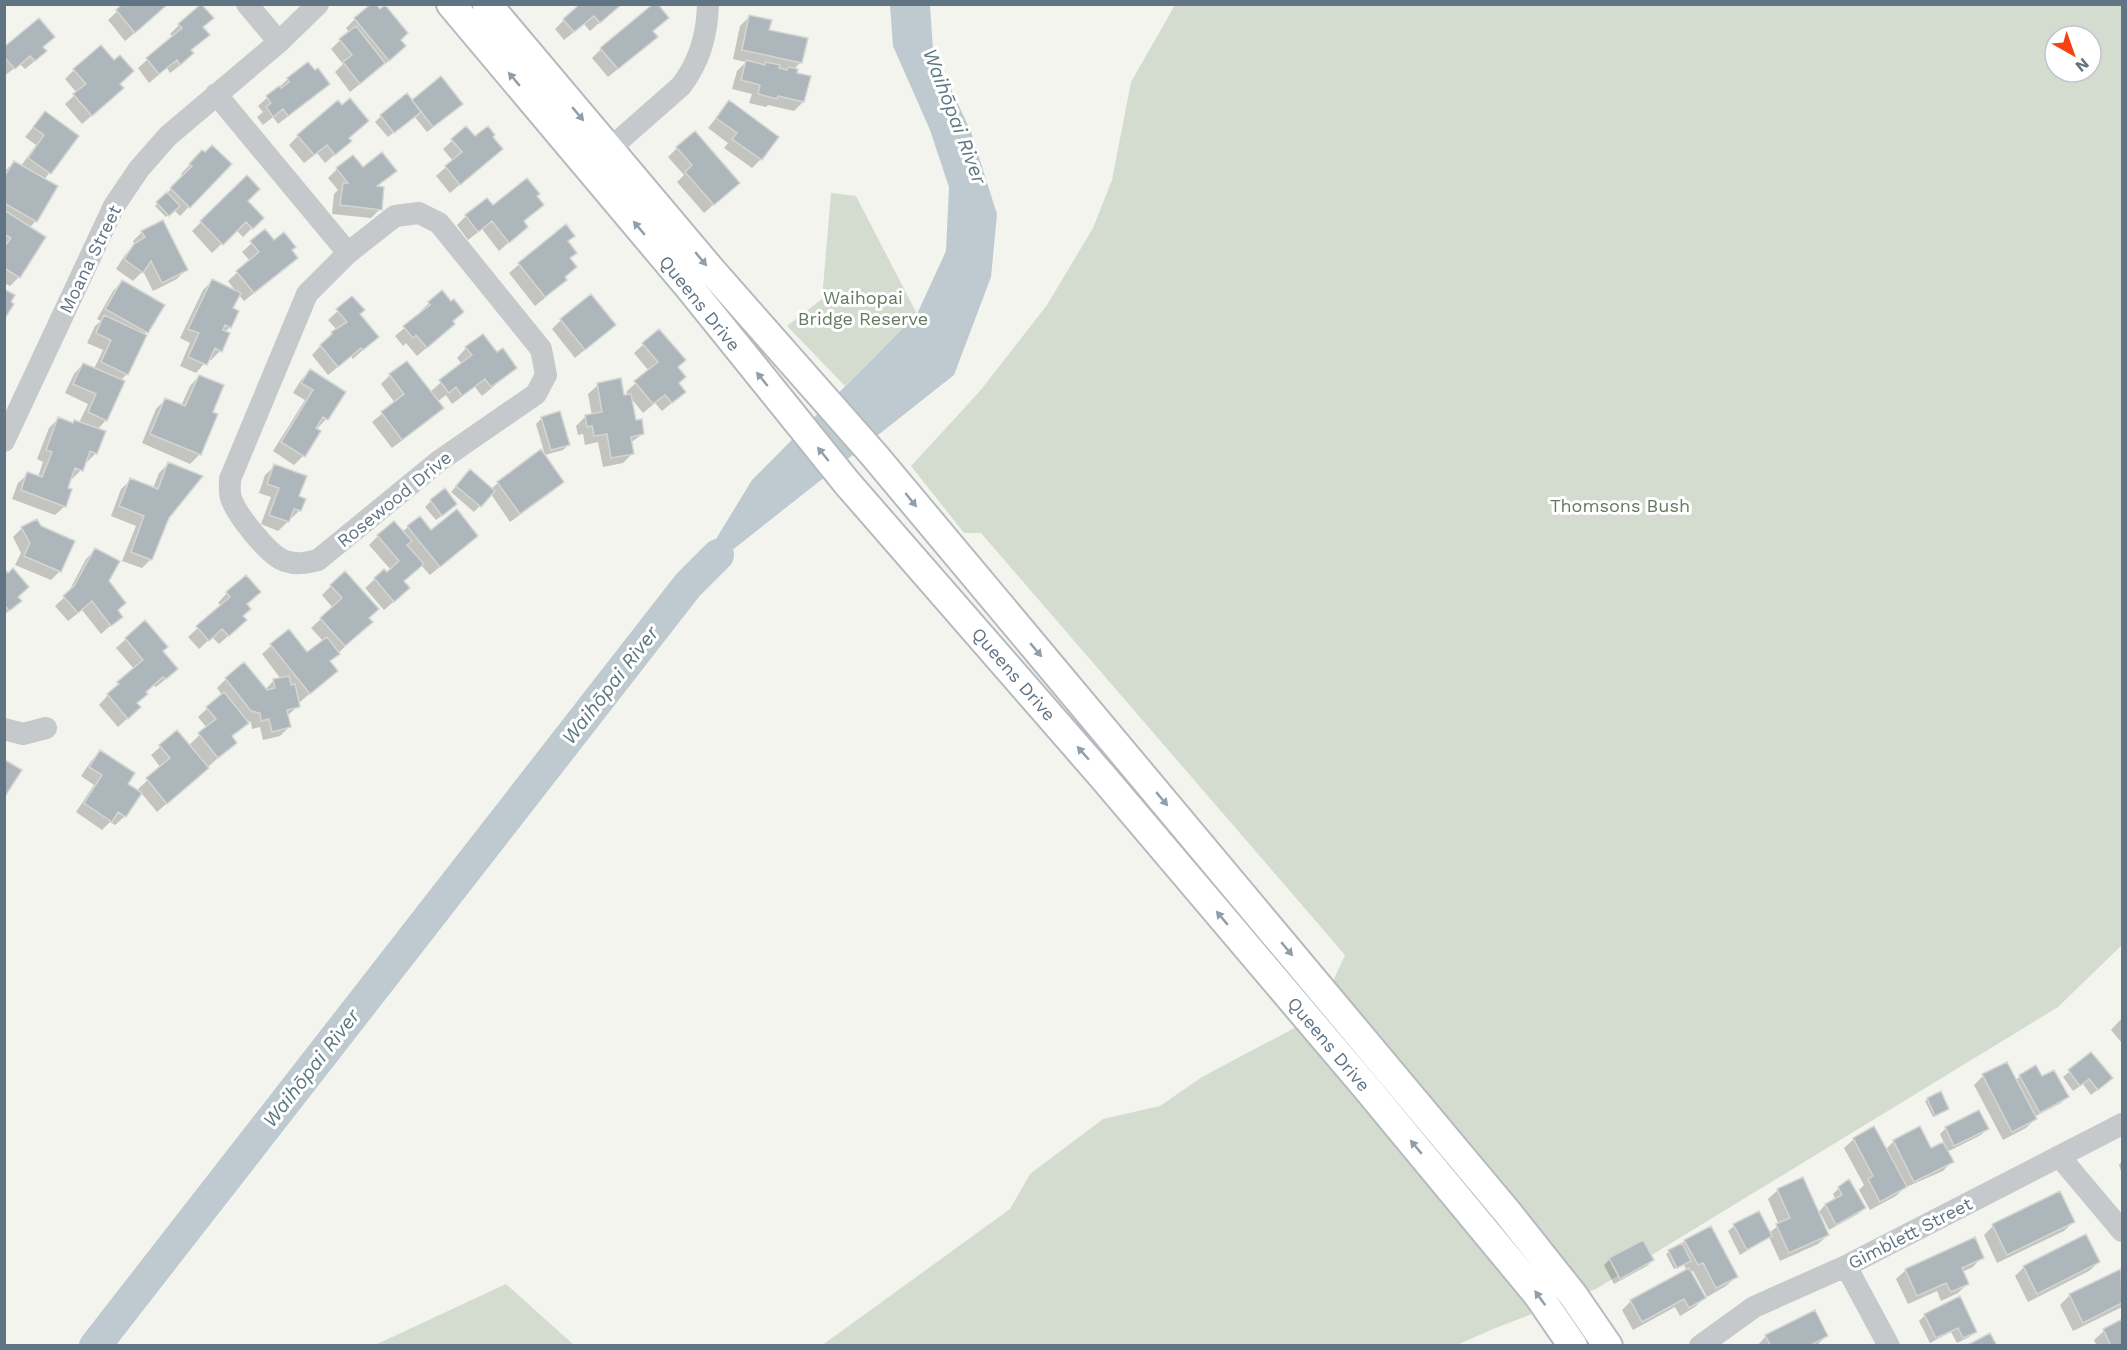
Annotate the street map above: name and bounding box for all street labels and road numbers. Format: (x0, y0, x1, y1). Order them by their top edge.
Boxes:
street label: Moana Street (55, 201, 125, 316)
street label: Queens Drive (655, 251, 745, 355)
street label: Rosewood Drive (333, 447, 455, 551)
street label: Queens Drive (968, 623, 1060, 725)
street label: Queens Drive (1283, 992, 1375, 1096)
street label: Gimblett Street (1845, 1193, 1976, 1273)

